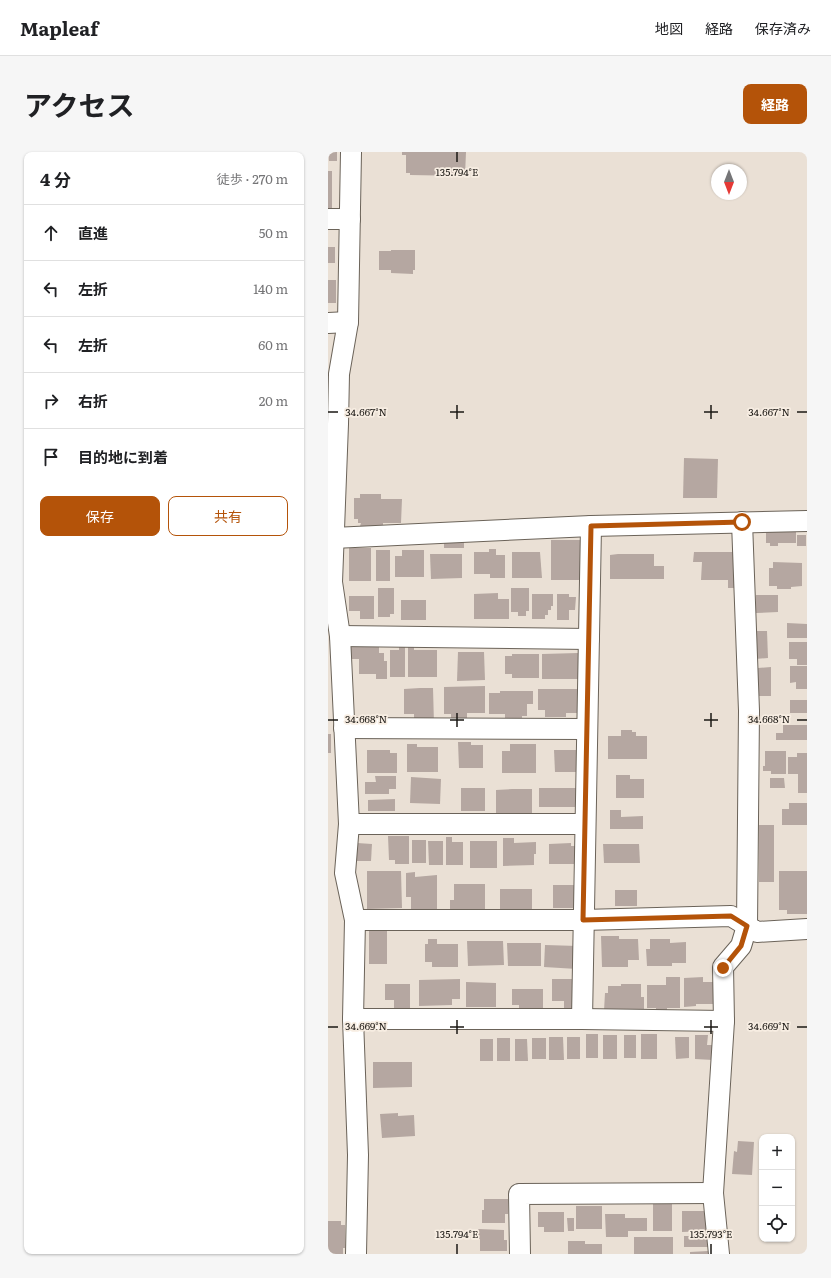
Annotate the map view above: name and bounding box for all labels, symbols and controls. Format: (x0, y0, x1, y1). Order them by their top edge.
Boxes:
text: Mapleaf (20, 14, 98, 42)
text: 地図 (655, 18, 683, 38)
text: 経路 (705, 18, 733, 38)
text: 保存済み (755, 18, 811, 38)
text: アクセス (24, 83, 135, 125)
button: 経路 (743, 84, 807, 124)
text: 135.794°E (436, 164, 478, 179)
north arrow (711, 164, 747, 200)
text: 4 分 (40, 166, 71, 191)
text: 徒歩 · 270 m (217, 169, 288, 188)
text: 直進 (78, 221, 108, 244)
icon: ahead (40, 222, 62, 244)
text: 50 m (259, 223, 288, 242)
text: 左折 (78, 277, 108, 300)
icon: left (40, 278, 62, 300)
text: 140 m (253, 279, 288, 298)
text: 左折 (78, 333, 108, 356)
icon: left (40, 334, 62, 356)
text: 60 m (258, 335, 288, 354)
text: 右折 (78, 389, 108, 412)
icon: right (40, 390, 62, 412)
text: 20 m (259, 391, 288, 410)
text: 34.667°N (345, 404, 387, 419)
text: 34.667°N (748, 404, 790, 419)
text: 目的地に到着 (78, 445, 168, 468)
icon: arrive (40, 446, 62, 468)
button: 保存 (40, 496, 160, 536)
button: 共有 (168, 496, 288, 536)
route start (733, 513, 751, 531)
text: 34.668°N (345, 711, 387, 726)
text: 34.668°N (748, 711, 790, 726)
route end (714, 959, 732, 977)
text: 34.669°N (345, 1018, 387, 1033)
text: 34.669°N (748, 1018, 790, 1033)
map controls (759, 1134, 795, 1242)
button: + (759, 1134, 795, 1170)
button: − (759, 1170, 795, 1206)
button: locate (759, 1206, 795, 1242)
text: 135.794°E (436, 1226, 478, 1241)
text: 135.793°E (690, 1226, 732, 1241)

